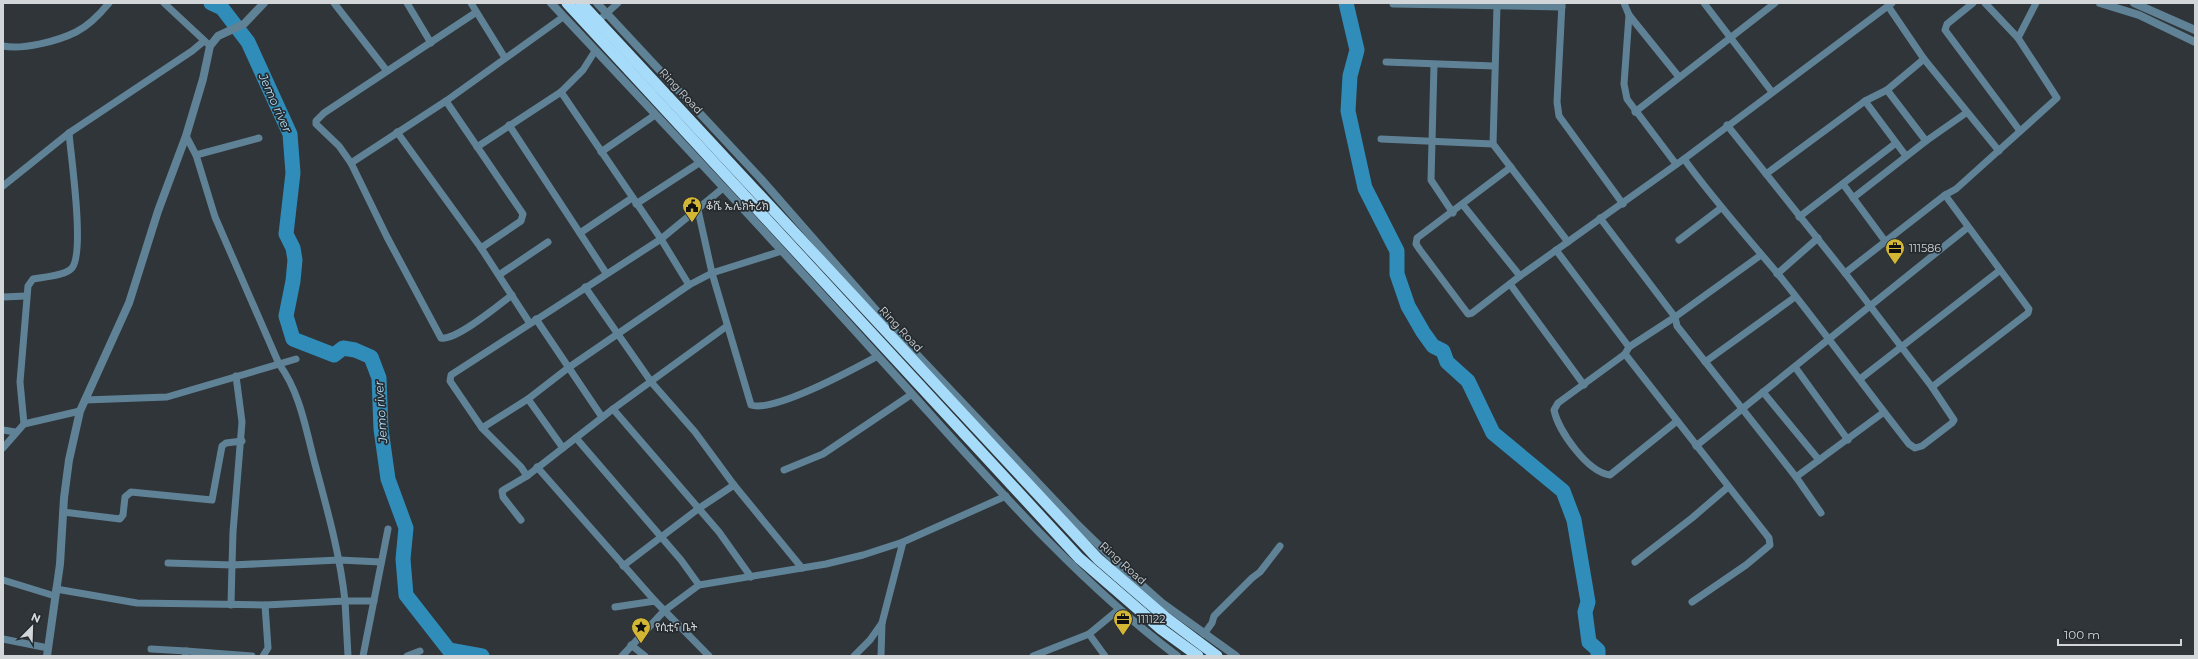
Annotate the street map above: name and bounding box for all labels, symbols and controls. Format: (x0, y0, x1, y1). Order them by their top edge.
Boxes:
street label: Ring Road (656, 65, 706, 117)
water label: Jemo river (255, 70, 295, 135)
public building icon: ቆሼ ኤሌክትሪክ (681, 195, 703, 223)
place label: ቆሼ ኤሌክትሪክ (706, 199, 769, 213)
office icon: 111586 (1884, 237, 1906, 265)
place label: 111586 (1909, 241, 1941, 255)
street label: Ring Road (876, 303, 926, 355)
water label: Jemo river (371, 380, 390, 445)
street label: Ring Road (1097, 539, 1149, 587)
north arrow (12, 607, 52, 647)
office icon: 111122 (1112, 608, 1134, 636)
text: N (29, 610, 43, 626)
place label: 111122 (1137, 612, 1165, 626)
place icon: የሲቲና ቤት (630, 616, 652, 644)
place label: የሲቲና ቤት (655, 620, 698, 634)
scale bar (2058, 621, 2181, 647)
text: 100 m (2064, 627, 2100, 642)

